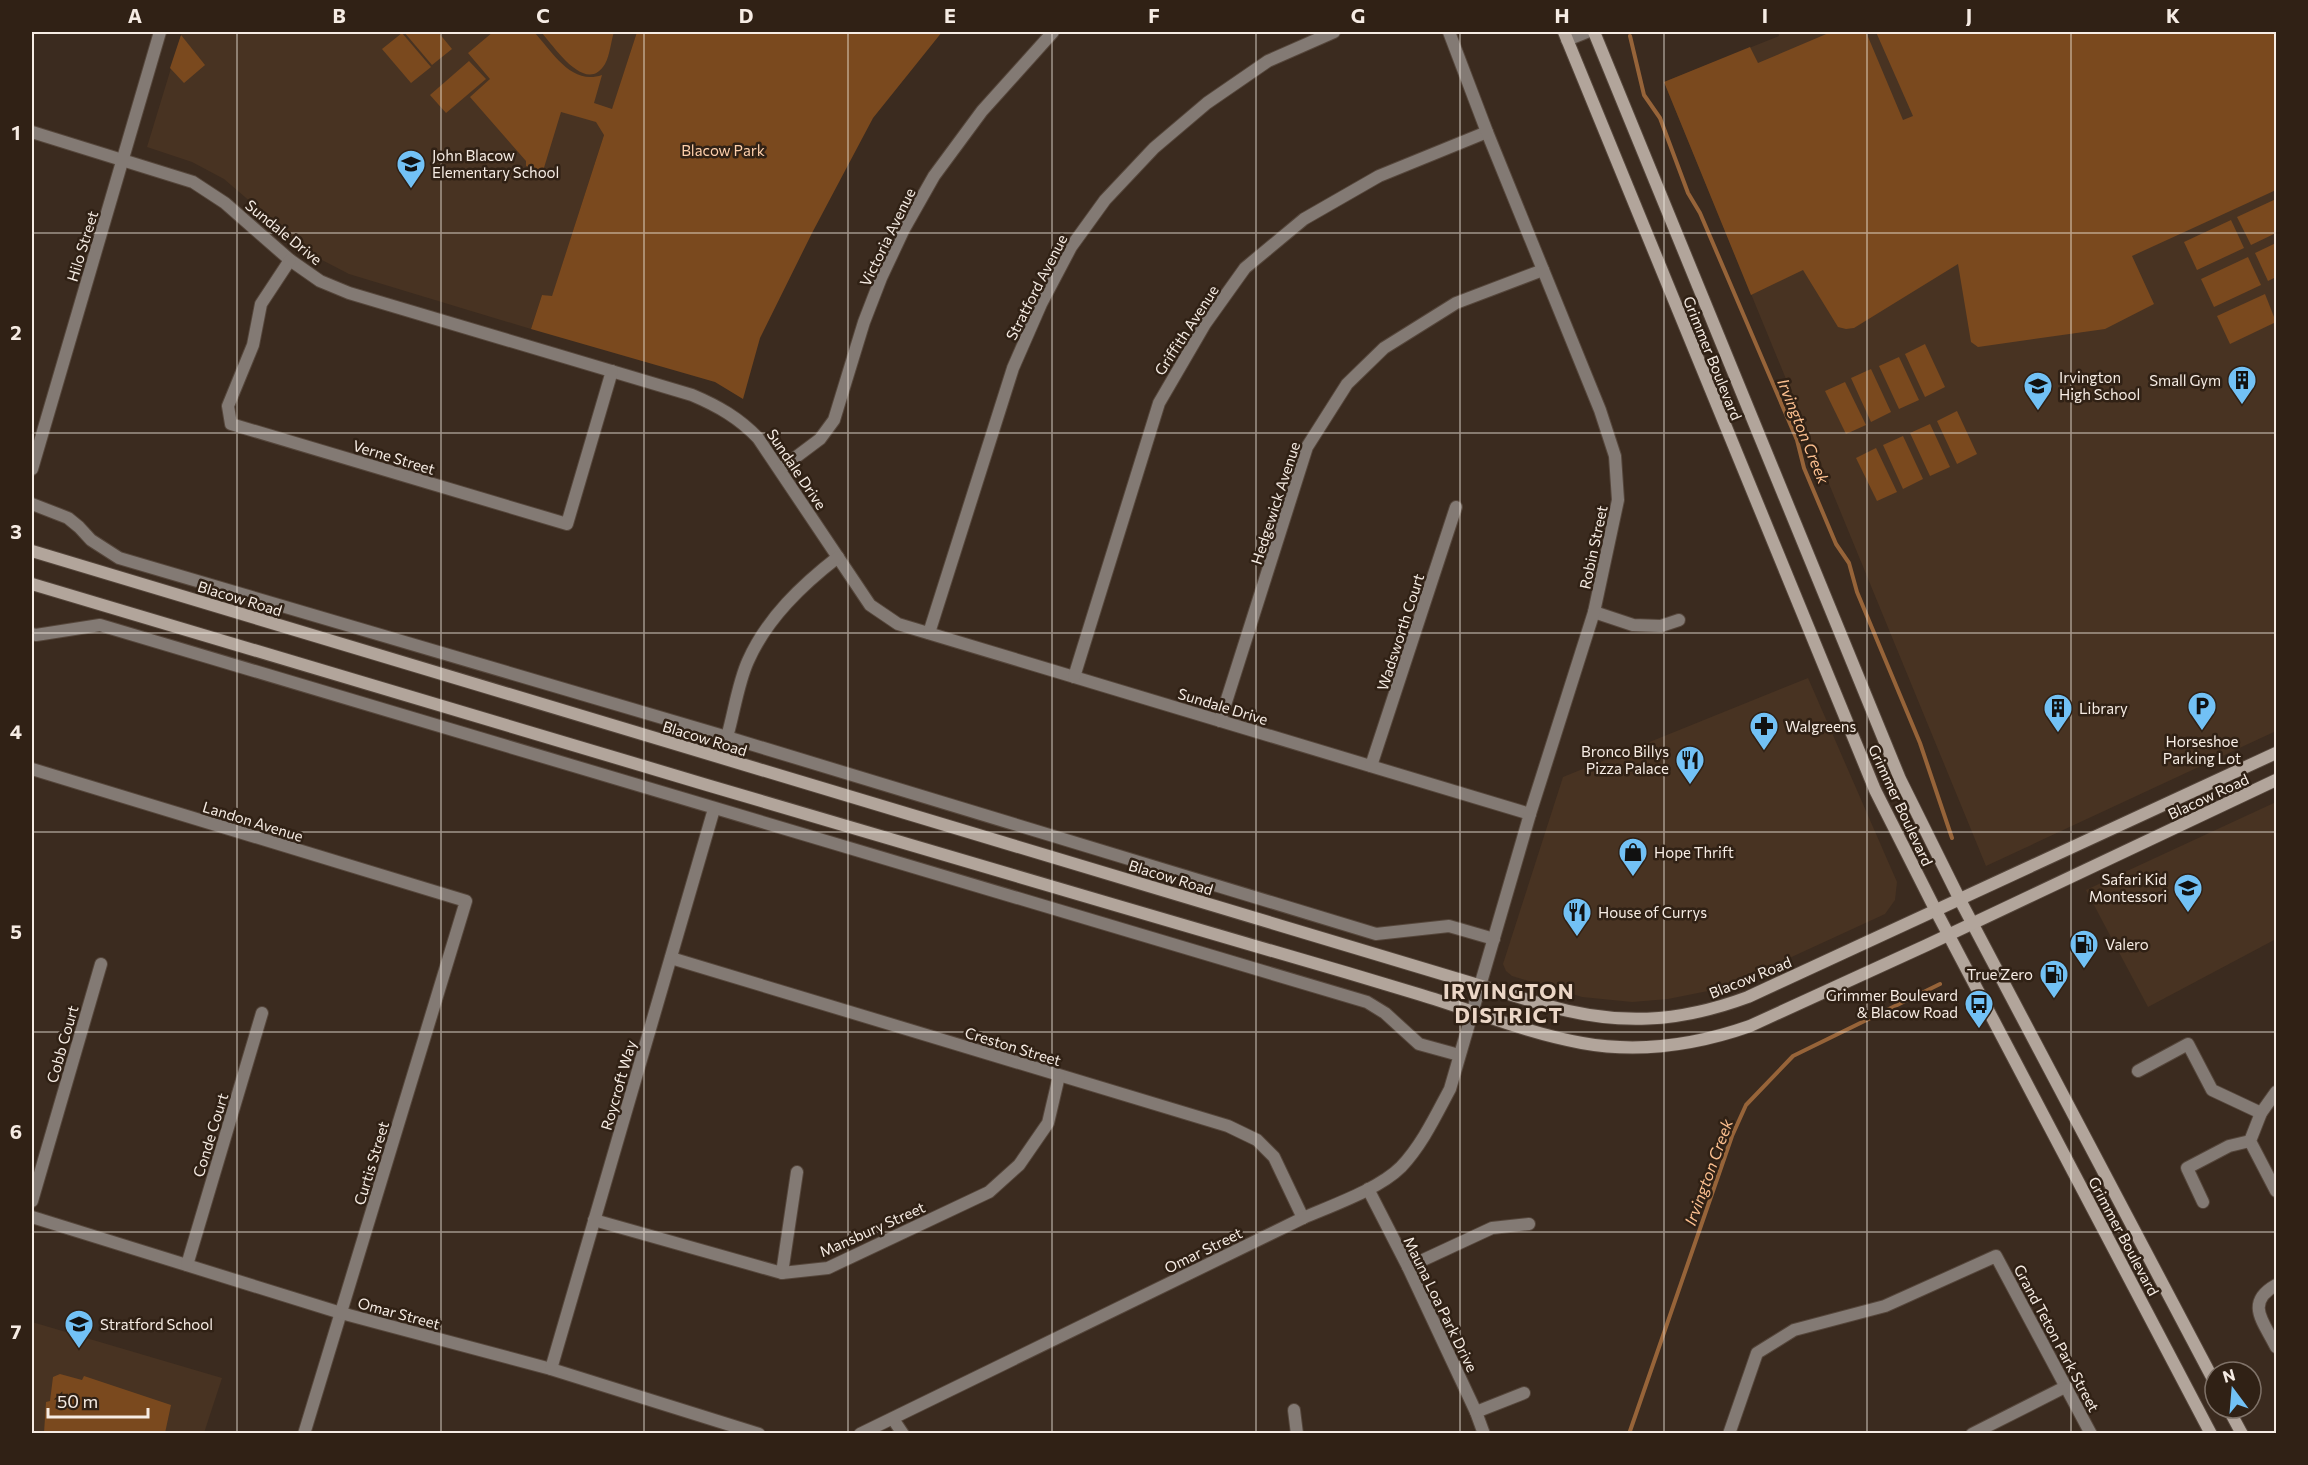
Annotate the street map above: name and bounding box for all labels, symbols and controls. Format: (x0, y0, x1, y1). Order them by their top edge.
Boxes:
text: A (128, 3, 142, 27)
text: B (332, 3, 346, 27)
text: C (536, 3, 550, 27)
text: D (739, 3, 753, 27)
text: E (944, 3, 956, 27)
text: F (1148, 3, 1160, 27)
text: G (1351, 3, 1365, 27)
text: H (1555, 3, 1570, 27)
text: I (1762, 3, 1768, 27)
text: J (1966, 3, 1972, 27)
text: K (2166, 3, 2180, 27)
text: 1 (11, 120, 21, 144)
park label: Blacow Park (681, 141, 765, 159)
place label: John Blacow Elementary School (432, 146, 559, 181)
school or university icon: John Blacow Elementary School (395, 148, 427, 190)
street label: Victoria Avenue (855, 185, 919, 289)
street label: Sundale Drive (242, 196, 326, 268)
street label: Hilo Street (63, 208, 101, 284)
street label: Stratford Avenue (1002, 231, 1070, 343)
street label: Griffith Avenue (1150, 281, 1222, 378)
street label: Grimmer Boulevard (1680, 293, 1746, 423)
text: 2 (10, 320, 22, 344)
building icon: Small Gym (2226, 364, 2258, 406)
place label: Irvington High School (2059, 368, 2140, 403)
school or university icon: Irvington High School (2022, 370, 2054, 412)
place label: Small Gym (2149, 371, 2221, 389)
water label: Irvington Creek (1774, 376, 1834, 487)
street label: Sundale Drive (764, 425, 831, 513)
street label: Verne Street (351, 436, 437, 478)
street label: Hedgewick Avenue (1247, 439, 1303, 567)
street label: Robin Street (1575, 503, 1611, 591)
text: 3 (10, 519, 22, 543)
street label: Wadsworth Court (1373, 571, 1427, 693)
street label: Blacow Road (196, 577, 284, 619)
street label: Sundale Drive (1176, 684, 1270, 728)
parking icon: Horseshoe Parking Lot (2186, 690, 2218, 732)
building icon: Library (2042, 692, 2074, 734)
place label: Library (2079, 699, 2128, 717)
pharmacy icon: Walgreens (1748, 710, 1780, 752)
street label: Blacow Road (661, 717, 749, 759)
place label: Walgreens (1785, 717, 1856, 735)
text: 4 (10, 719, 22, 743)
place label: Horseshoe Parking Lot (2163, 732, 2241, 767)
street label: Grimmer Boulevard (1865, 741, 1937, 869)
place label: Bronco Billys Pizza Palace (1581, 742, 1669, 777)
restaurant icon: Bronco Billys Pizza Palace (1674, 744, 1706, 786)
street label: Blacow Road (2165, 769, 2251, 823)
street label: Landon Avenue (201, 797, 306, 845)
shop icon: Hope Thrift (1617, 836, 1649, 878)
place label: Hope Thrift (1654, 843, 1734, 861)
street label: Blacow Road (1127, 856, 1215, 898)
place label: Safari Kid Montessori (2089, 870, 2167, 905)
school or university icon: Safari Kid Montessori (2172, 872, 2204, 914)
restaurant icon: House of Currys (1561, 896, 1593, 938)
place label: House of Currys (1598, 903, 1707, 921)
text: 5 (10, 919, 22, 943)
fuel station icon: Valero (2068, 928, 2100, 970)
place label: Valero (2105, 935, 2149, 953)
street label: Blacow Road (1706, 952, 1794, 1002)
fuel station icon: True Zero (2038, 958, 2070, 1000)
place label: True Zero (1967, 965, 2033, 983)
district label: IRVINGTON DISTRICT (1443, 978, 1575, 1027)
place label: Grimmer Boulevard & Blacow Road (1826, 986, 1958, 1021)
bus stop icon: Grimmer Boulevard & Blacow Road (1963, 988, 1995, 1030)
street label: Cobb Court (42, 1003, 82, 1085)
street label: Creston Street (963, 1023, 1063, 1069)
street label: Roycroft Way (597, 1038, 639, 1132)
street label: Conde Court (189, 1091, 231, 1179)
water label: Irvington Creek (1680, 1116, 1736, 1228)
text: 6 (10, 1119, 22, 1143)
street label: Curtis Street (350, 1119, 392, 1207)
street label: Grimmer Boulevard (2085, 1173, 2163, 1299)
street label: Mansbury Street (816, 1198, 928, 1260)
street label: Omar Street (1161, 1223, 1245, 1277)
street label: Mauna Loa Park Drive (1400, 1233, 1482, 1375)
street label: Grand Teton Park Street (2011, 1261, 2103, 1415)
street label: Omar Street (356, 1293, 442, 1333)
school or university icon: Stratford School (63, 1308, 95, 1350)
place label: Stratford School (100, 1315, 213, 1333)
text: 7 (11, 1319, 22, 1343)
north arrow (2203, 1360, 2263, 1420)
text: N (2220, 1364, 2237, 1386)
scale bar (48, 1381, 148, 1419)
text: 50 m (57, 1390, 98, 1412)

